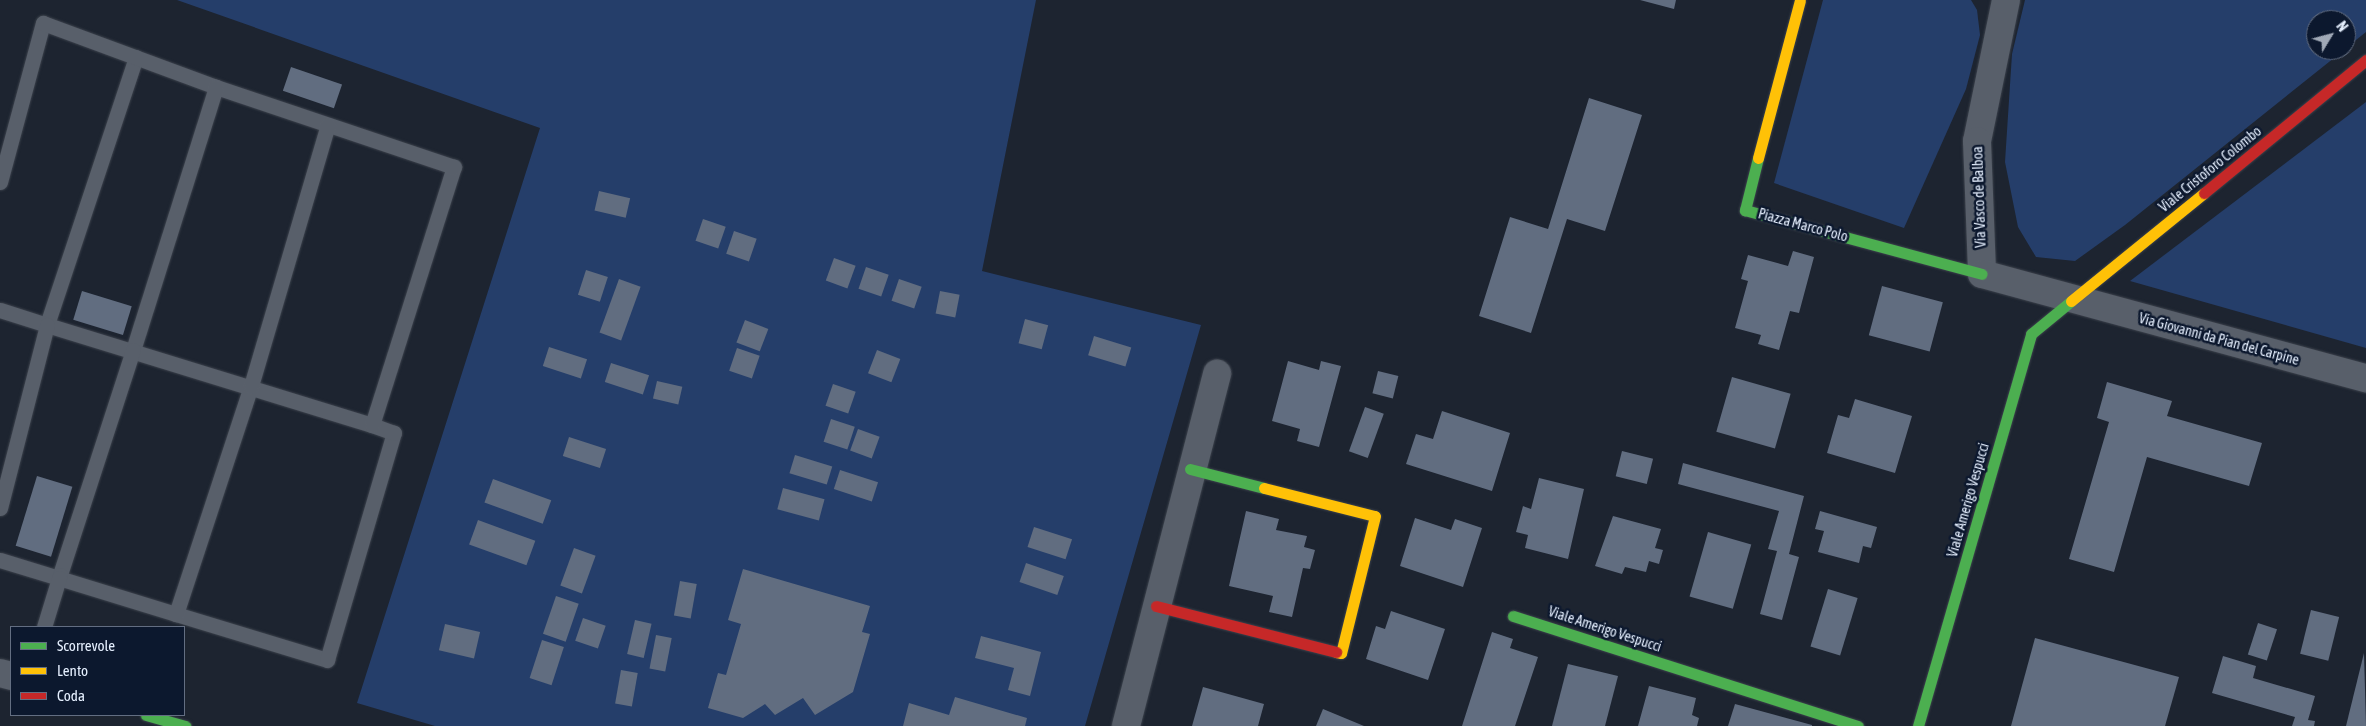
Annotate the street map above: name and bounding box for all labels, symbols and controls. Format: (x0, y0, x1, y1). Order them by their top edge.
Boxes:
north arrow (2306, 10, 2356, 60)
text: N (2333, 18, 2351, 35)
street label: Viale Cristoforo Colombo (2155, 123, 2265, 215)
street label: Via Vasco de Balboa (1969, 146, 1989, 248)
street label: Piazza Marco Polo (1756, 205, 1850, 245)
street label: Via Giovanni da Pian del Carpine (2137, 310, 2301, 368)
street label: Viale Amerigo Vespucci (1944, 441, 1992, 559)
street label: Viale Amerigo Vespucci (1546, 603, 1664, 655)
legend (10, 626, 185, 716)
text: Scorrevole (57, 637, 115, 654)
text: Lento (57, 662, 88, 679)
text: Coda (57, 687, 85, 704)

